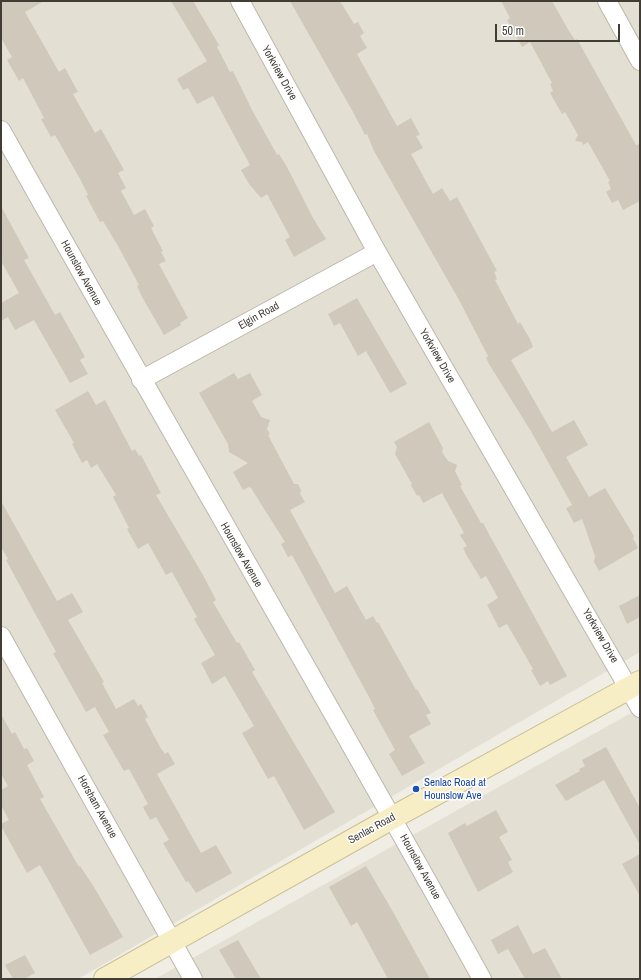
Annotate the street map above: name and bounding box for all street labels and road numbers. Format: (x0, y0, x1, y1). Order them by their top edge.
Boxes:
street label: Yorkview Drive (259, 43, 299, 103)
street label: Hounslow Avenue (58, 238, 104, 308)
street label: Elgin Road (236, 299, 282, 333)
street label: Yorkview Drive (416, 327, 458, 385)
street label: Hounslow Avenue (217, 520, 265, 590)
street label: Yorkview Drive (579, 607, 621, 665)
street label: Horsham Avenue (74, 773, 120, 841)
street label: Senlac Road (346, 811, 398, 847)
street label: Hounslow Avenue (397, 832, 443, 902)

